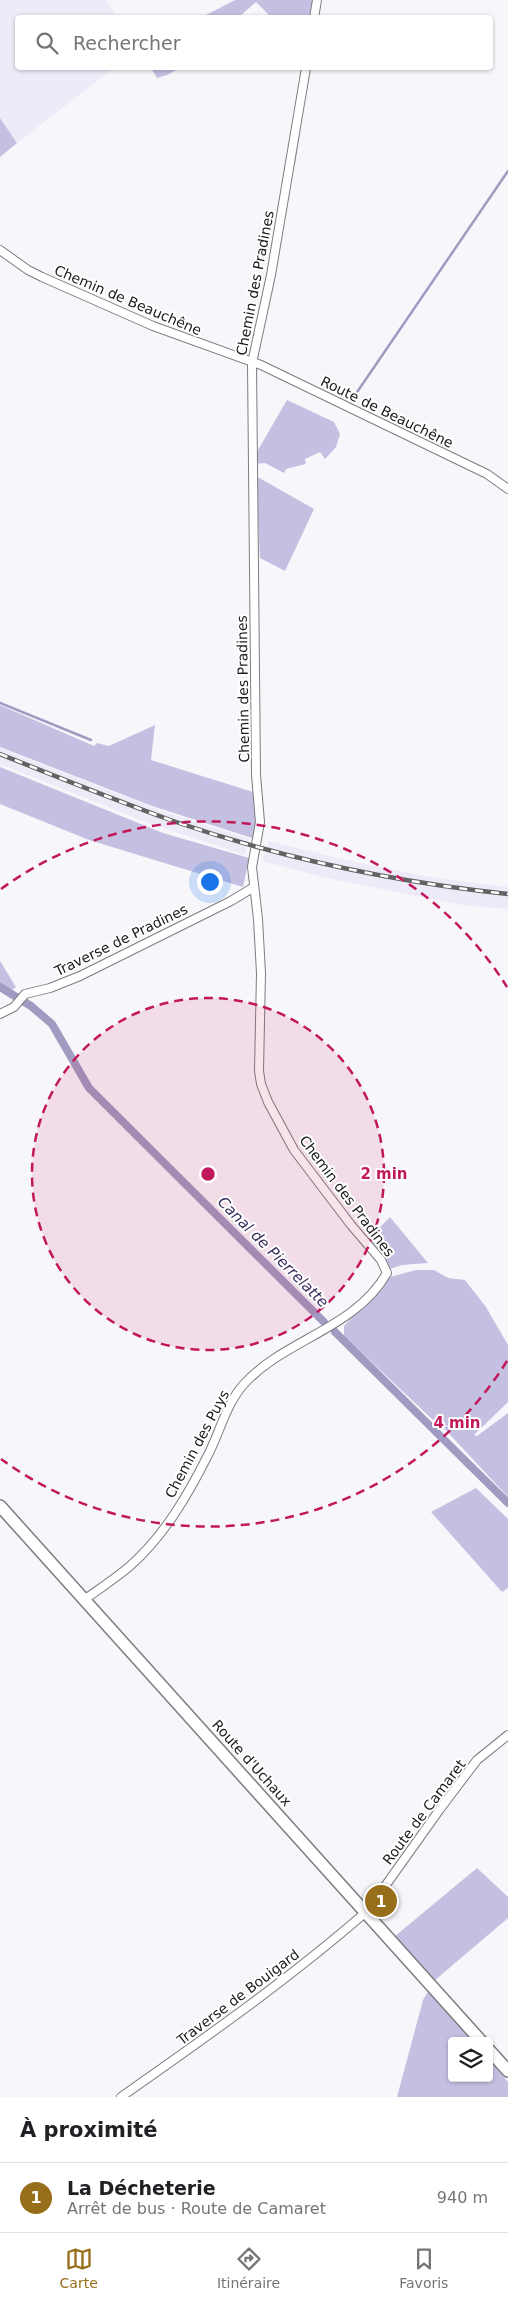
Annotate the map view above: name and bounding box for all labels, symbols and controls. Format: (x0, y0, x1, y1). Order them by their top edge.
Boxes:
search box (15, 15, 493, 70)
icon: search (33, 29, 61, 57)
text: Rechercher (73, 32, 181, 54)
street label: Chemin des Pradines (233, 209, 277, 357)
street label: Chemin de Beauchêne (52, 262, 204, 338)
street label: Route de Beauchêne (318, 373, 456, 451)
street label: Chemin des Pradines (234, 615, 252, 763)
your location (197, 869, 223, 895)
street label: Traverse de Pradines (51, 901, 190, 980)
street label: Chemin des Pradines (296, 1132, 398, 1260)
centre of rings (199, 1165, 217, 1183)
text: 2 min (360, 1165, 408, 1183)
water label: Canal de Pierrelatte (214, 1193, 332, 1311)
street label: Chemin des Puys (162, 1387, 232, 1501)
text: 4 min (433, 1414, 481, 1432)
street label: Route d'Uchaux (209, 1717, 295, 1809)
street label: Route de Camaret (379, 1756, 469, 1868)
pin: 1 (365, 1882, 397, 1920)
street label: Traverse de Bouigard (173, 1946, 302, 2049)
map controls (448, 2037, 493, 2082)
button: layers (448, 2037, 493, 2082)
text: À proximité (20, 2118, 157, 2142)
text: La Décheterie (67, 2177, 216, 2199)
text: 1 (30, 2188, 42, 2207)
text: 940 m (437, 2188, 488, 2207)
text: Arrêt de bus · Route de Camaret (67, 2199, 326, 2218)
tab: Carte (60, 2245, 98, 2291)
tab: Itinéraire (217, 2245, 280, 2291)
tab: Favoris (399, 2245, 448, 2291)

